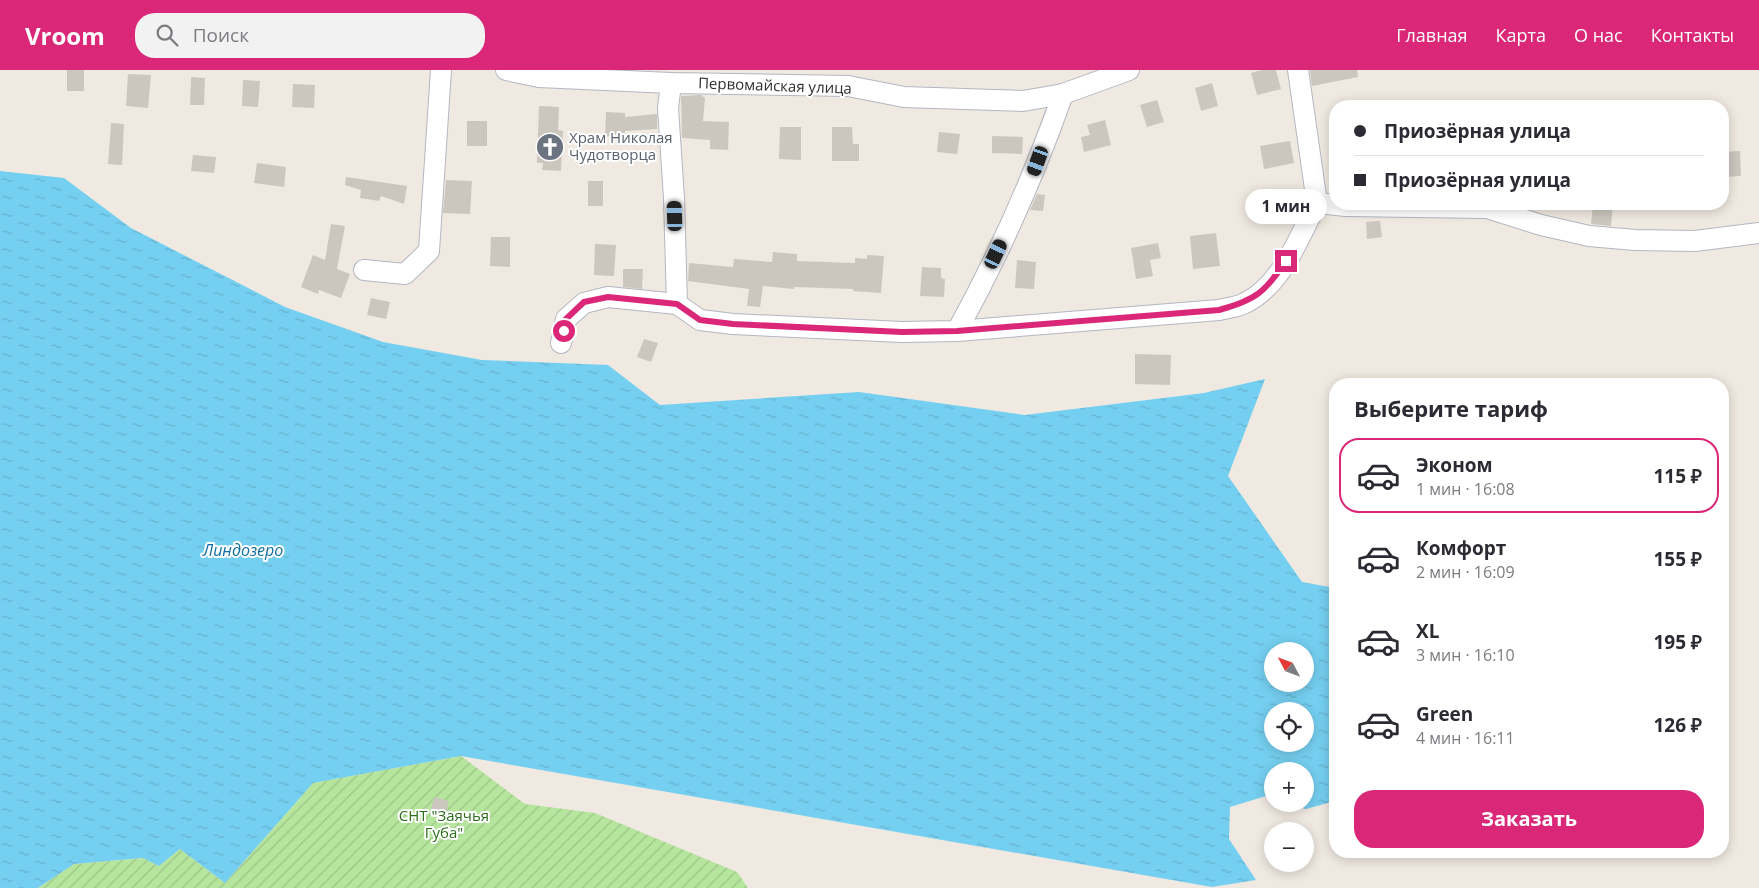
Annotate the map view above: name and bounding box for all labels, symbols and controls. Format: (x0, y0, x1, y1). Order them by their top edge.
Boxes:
search box (135, 13, 485, 58)
text: Vroom (25, 19, 105, 52)
icon: search (153, 21, 181, 49)
text: Поиск (193, 22, 249, 48)
text: Главная (1396, 23, 1468, 47)
text: Карта (1496, 23, 1546, 47)
text: О нас (1574, 23, 1623, 47)
text: Контакты (1651, 23, 1734, 47)
street label: Первомайская улица (698, 72, 852, 98)
text: Приозёрная улица (1384, 118, 1571, 144)
place label: Храм Николая Чудотворца (569, 127, 673, 164)
church icon: Храм Николая Чудотворца (535, 132, 565, 162)
car (1025, 144, 1050, 178)
text: Приозёрная улица (1384, 167, 1571, 193)
callout: 1 мин (1245, 189, 1327, 224)
text: 1 мин (1262, 195, 1310, 217)
car (666, 201, 683, 231)
car (982, 237, 1009, 271)
route end (1275, 250, 1297, 272)
route start (553, 320, 575, 342)
text: Выберите тариф (1354, 393, 1548, 423)
text: Эконом (1416, 452, 1493, 478)
icon: car (1356, 453, 1401, 498)
text: 115 ₽ (1653, 463, 1702, 489)
text: 1 мин · 16:08 (1416, 478, 1515, 500)
text: Комфорт (1416, 535, 1506, 561)
icon: car (1356, 536, 1401, 581)
water label: Линдозеро (202, 539, 283, 561)
text: 155 ₽ (1653, 546, 1702, 572)
text: 2 мин · 16:09 (1416, 561, 1515, 583)
text: XL (1416, 618, 1439, 644)
icon: car (1356, 619, 1401, 664)
text: 195 ₽ (1653, 629, 1702, 655)
north arrow (1264, 642, 1314, 692)
map controls (1264, 642, 1314, 872)
text: 3 мин · 16:10 (1416, 644, 1515, 666)
text: Green (1416, 701, 1473, 727)
button: locate (1264, 702, 1314, 752)
icon: car (1356, 702, 1401, 747)
text: 126 ₽ (1653, 712, 1702, 738)
text: 4 мин · 16:11 (1416, 727, 1515, 749)
button: + (1264, 762, 1314, 812)
button: Заказать (1354, 790, 1704, 848)
park label: СНТ "Заячья Губа" (399, 805, 489, 842)
button: − (1264, 822, 1314, 872)

